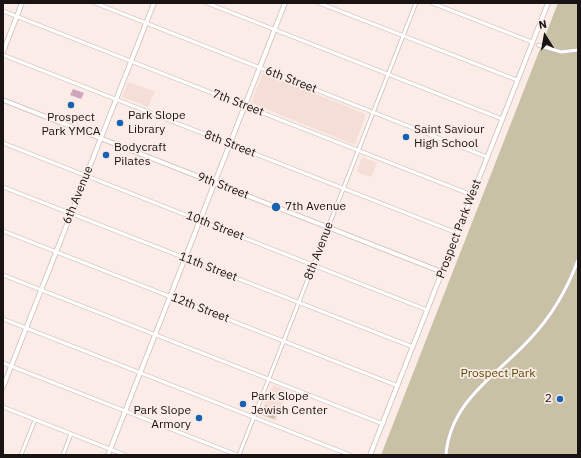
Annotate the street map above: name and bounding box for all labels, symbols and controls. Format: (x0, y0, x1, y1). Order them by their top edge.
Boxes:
north arrow (525, 16, 565, 56)
text: N (537, 17, 548, 32)
street label: 6th Street (263, 64, 319, 96)
street label: 7th Street (210, 87, 266, 119)
marker: Prospect Park YMCA (66, 100, 76, 110)
place label: Park Slope Library (128, 109, 186, 137)
place label: Prospect Park YMCA (41, 111, 101, 139)
marker: Park Slope Library (115, 118, 125, 128)
place label: Saint Saviour High School (414, 123, 484, 151)
street label: 8th Street (202, 128, 258, 160)
marker: Saint Saviour High School (401, 132, 411, 142)
place label: Bodycraft Pilates (114, 141, 166, 169)
marker: Bodycraft Pilates (101, 150, 111, 160)
street label: 6th Avenue (60, 164, 96, 226)
street label: 9th Street (195, 170, 251, 202)
street label: Prospect Park West (433, 177, 485, 281)
place label: 7th Avenue (285, 200, 346, 214)
marker: 7th Avenue (270, 201, 282, 213)
street label: 10th Street (184, 208, 246, 244)
street label: 8th Avenue (301, 220, 337, 282)
street label: 11th Street (177, 249, 239, 285)
street label: 12th Street (169, 290, 231, 326)
park label: Prospect Park (461, 367, 535, 381)
place label: Park Slope Jewish Center (251, 390, 327, 418)
place label: 2 (545, 392, 552, 406)
marker: 2 (555, 394, 565, 404)
marker: Park Slope Jewish Center (238, 399, 248, 409)
place label: Park Slope Armory (133, 404, 191, 432)
marker: Park Slope Armory (194, 413, 204, 423)

